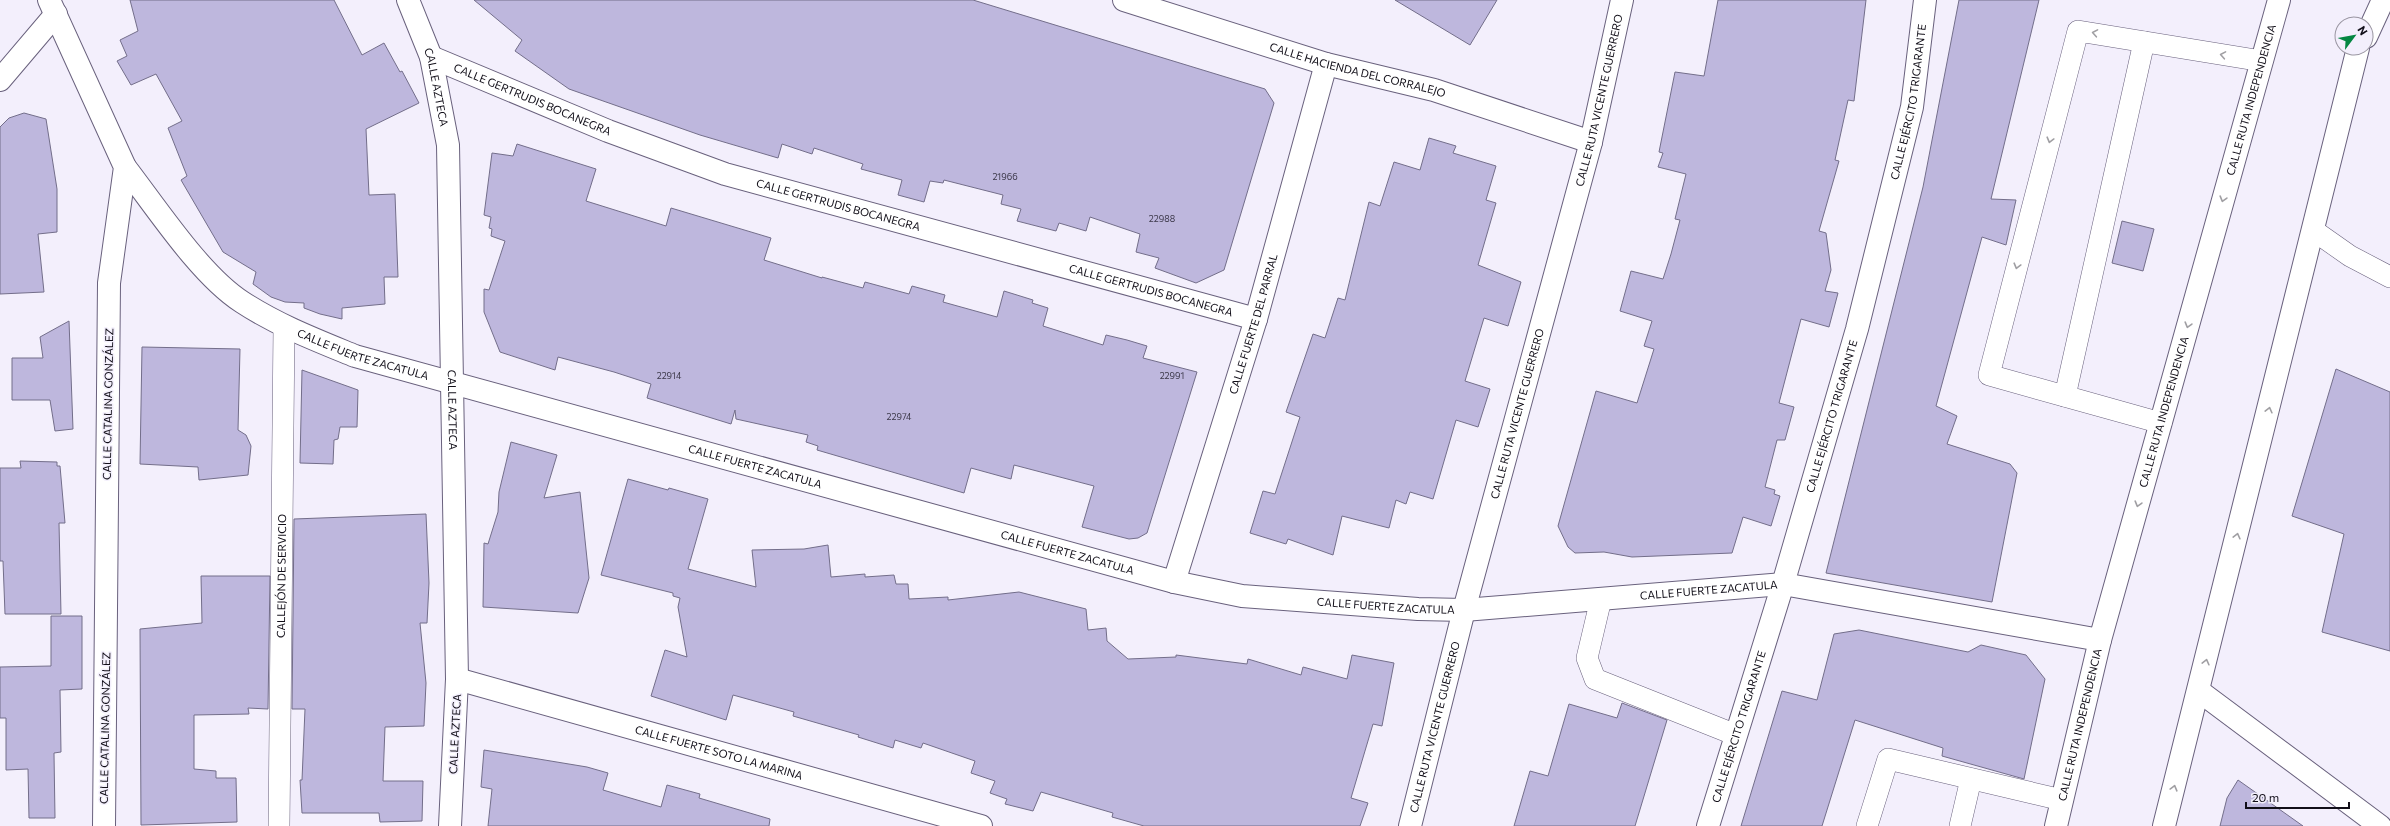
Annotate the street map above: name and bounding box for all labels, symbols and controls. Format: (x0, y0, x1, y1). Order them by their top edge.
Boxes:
street label: CALLE RUTA VICENTE GUERRERO (1572, 13, 1625, 188)
north arrow (2334, 16, 2374, 56)
street label: CALLE RUTA INDEPENDENCIA (2223, 22, 2278, 177)
street label: CALLE EJÉRCITO TRIGARANTE (1887, 23, 1928, 181)
text: N (2355, 23, 2371, 37)
one-way arrow (2092, 30, 2098, 38)
street label: CALLE HACIENDA DEL CORRALEJO (1268, 40, 1448, 99)
street label: CALLE AZTECA (422, 46, 451, 128)
one-way arrow (2220, 51, 2226, 60)
street label: CALLE GERTRUDIS BOCANEGRA (452, 60, 614, 138)
one-way arrow (2046, 136, 2055, 143)
house number: 21966 (992, 171, 1018, 182)
street label: CALLE GERTRUDIS BOCANEGRA (755, 176, 922, 233)
one-way arrow (2219, 196, 2228, 203)
house number: 22988 (1149, 213, 1175, 224)
street label: CALLE FUERTE DEL PARRAL (1226, 252, 1280, 396)
street label: CALLE GERTRUDIS BOCANEGRA (1068, 261, 1235, 318)
one-way arrow (2014, 263, 2022, 269)
one-way arrow (2185, 321, 2193, 328)
street label: CALLE FUERTE ZACATULA (295, 326, 431, 382)
street label: CALLE RUTA VICENTE GUERRERO (1487, 327, 1546, 500)
street label: CALLE CATALINA GONZÁLEZ (99, 328, 115, 480)
street label: CALLE RUTA INDEPENDENCIA (2136, 334, 2191, 489)
street label: CALLE EJÉRCITO TRIGARANTE (1803, 338, 1860, 494)
street label: CALLE AZTECA (446, 370, 460, 450)
house number: 22914 (657, 370, 682, 381)
house number: 22991 (1160, 370, 1184, 381)
one-way arrow (2264, 407, 2272, 413)
house number: 22974 (887, 411, 912, 422)
street label: CALLE FUERTE ZACATULA (687, 441, 824, 491)
one-way arrow (2134, 500, 2143, 507)
street label: CALLEJÓN DE SERVICIO (273, 514, 288, 638)
street label: CALLE FUERTE ZACATULA (999, 528, 1136, 577)
one-way arrow (2233, 533, 2241, 539)
street label: CALLE FUERTE ZACATULA (1639, 577, 1778, 602)
street label: CALLE FUERTE ZACATULA (1316, 595, 1455, 616)
street label: CALLE RUTA VICENTE GUERRERO (1407, 640, 1462, 814)
street label: CALLE RUTA INDEPENDENCIA (2055, 647, 2104, 802)
street label: CALLE EJÉRCITO TRIGARANTE (1709, 649, 1768, 804)
street label: CALLE CATALINA GONZÁLEZ (96, 652, 112, 804)
one-way arrow (2201, 659, 2210, 666)
street label: CALLE AZTECA (446, 693, 463, 774)
street label: CALLE FUERTE SOTO LA MARINA (634, 722, 805, 782)
scale bar (2246, 784, 2349, 810)
one-way arrow (2169, 785, 2177, 791)
text: 20 m (2252, 790, 2279, 804)

